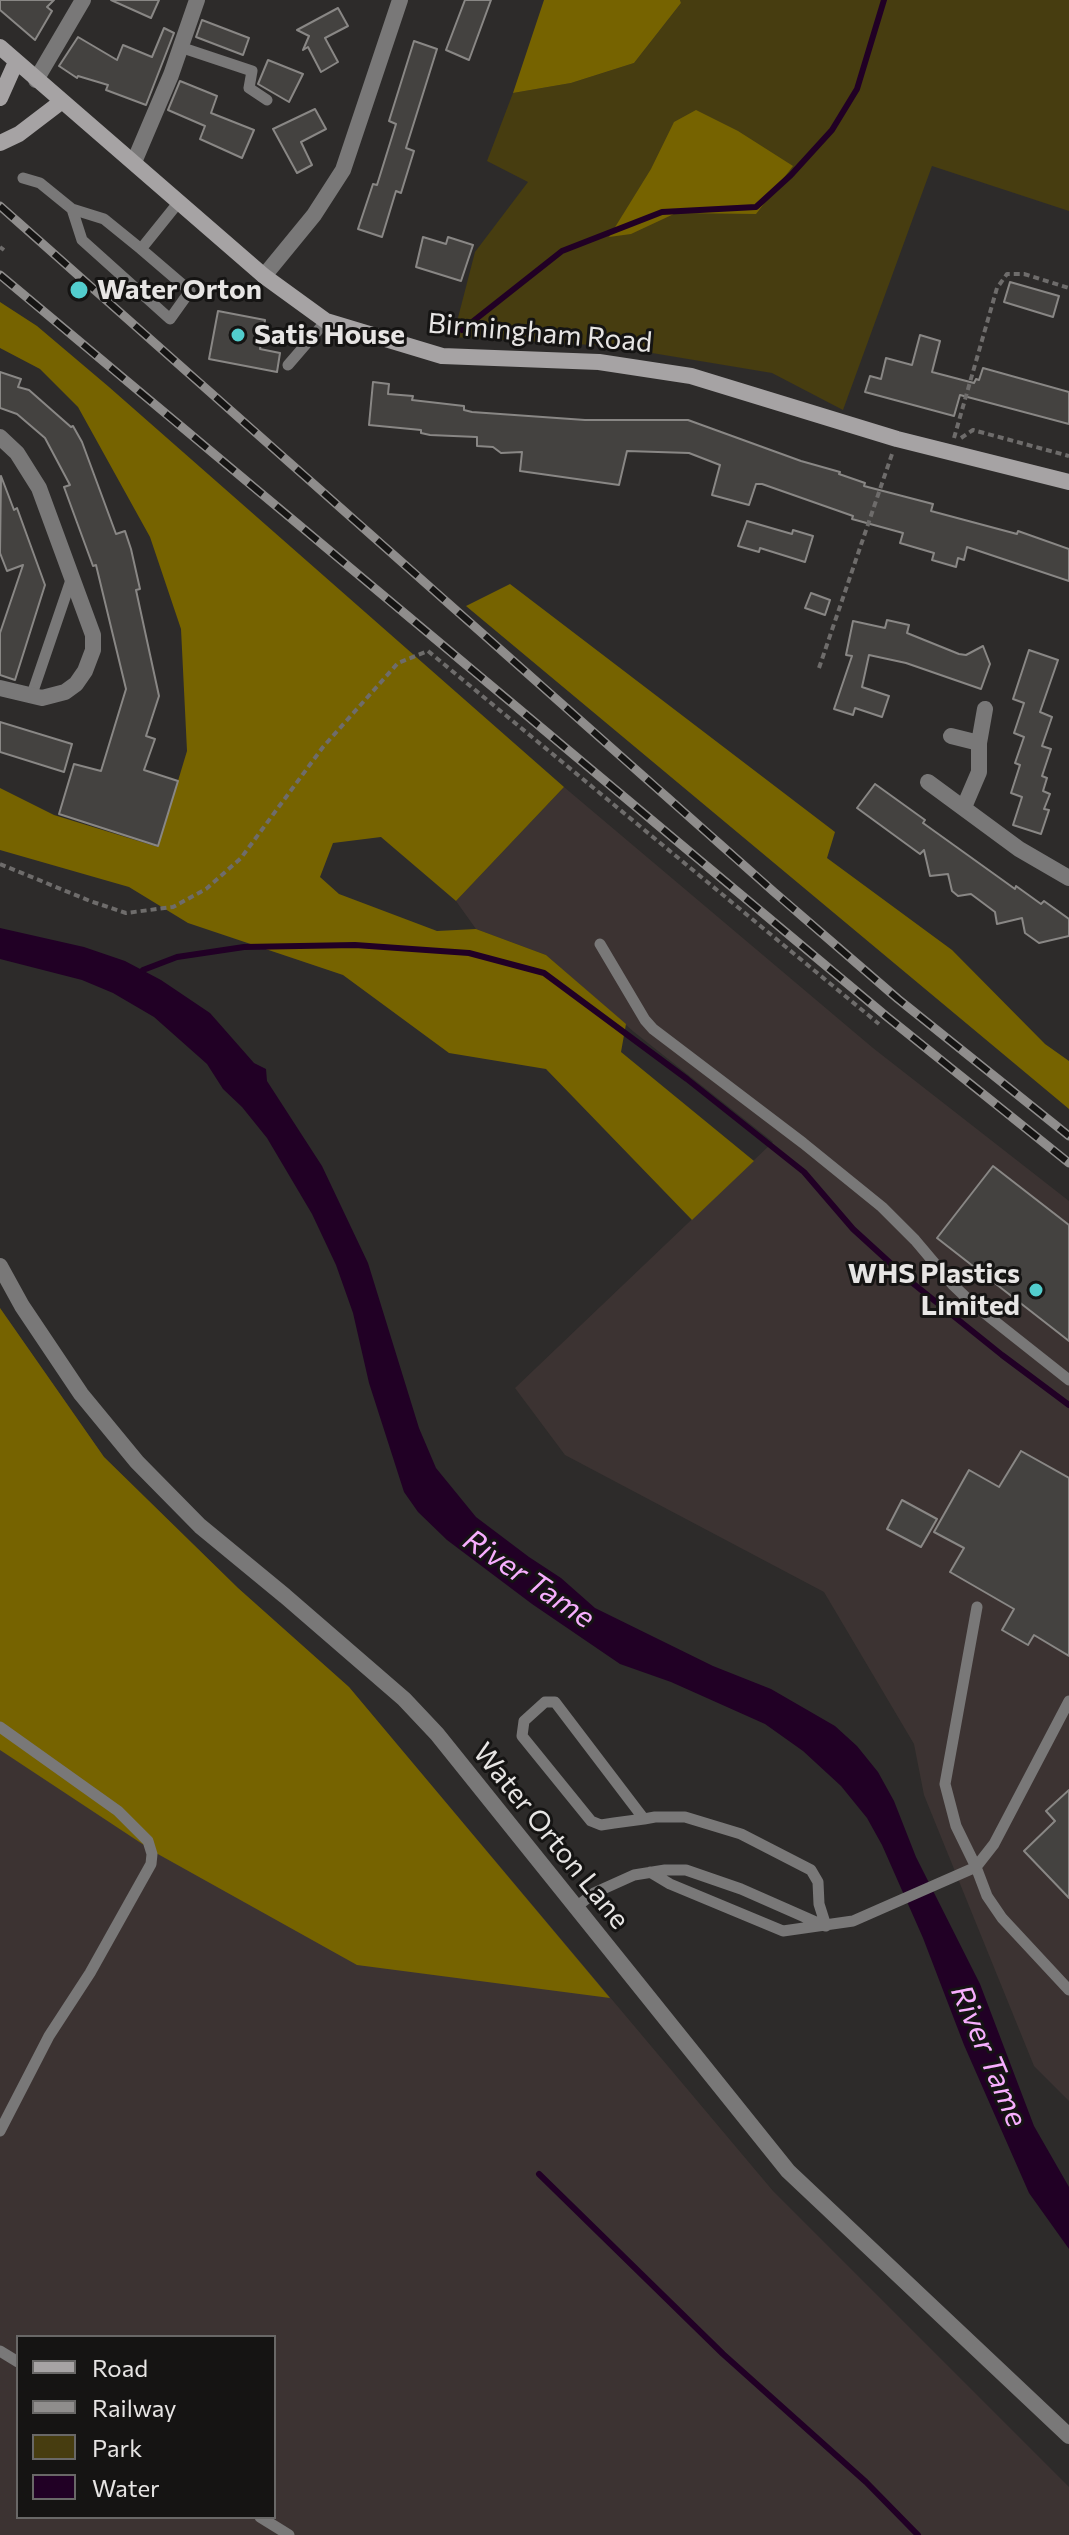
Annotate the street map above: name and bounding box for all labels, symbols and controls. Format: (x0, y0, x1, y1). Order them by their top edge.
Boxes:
place label: Water Orton (97, 273, 262, 307)
marker: Water Orton (68, 279, 90, 301)
street label: Birmingham Road (426, 306, 654, 360)
place label: Satis House (254, 318, 405, 352)
marker: Satis House (229, 326, 247, 344)
place label: WHS Plastics Limited (848, 1257, 1020, 1323)
marker: WHS Plastics Limited (1027, 1281, 1045, 1299)
water label: River Tame (456, 1522, 602, 1636)
street label: Water Orton Lane (466, 1736, 636, 1936)
water label: River Tame (943, 1980, 1035, 2132)
legend (16, 2335, 276, 2519)
text: Road (92, 2353, 148, 2382)
text: Railway (92, 2393, 177, 2422)
text: Park (92, 2433, 142, 2462)
text: Water (92, 2473, 160, 2502)

